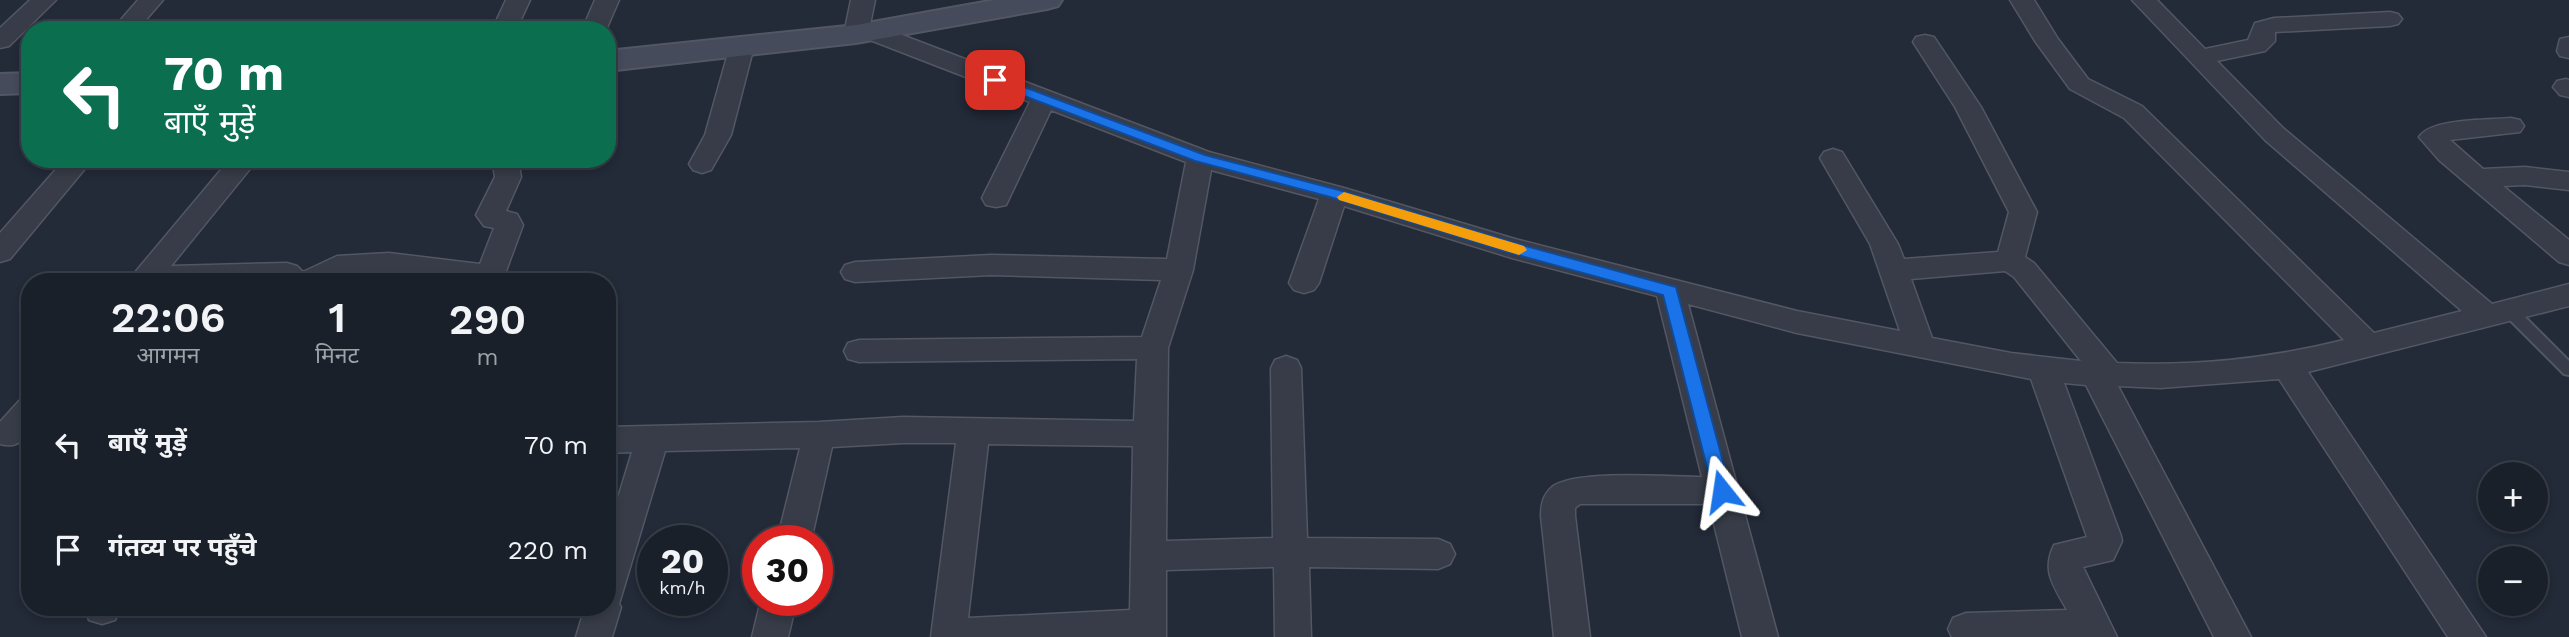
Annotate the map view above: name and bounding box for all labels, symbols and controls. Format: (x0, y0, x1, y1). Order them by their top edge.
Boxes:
text: 70 m (164, 44, 284, 102)
icon: left (49, 49, 140, 140)
pin (965, 50, 1025, 110)
icon: arrive (976, 61, 1014, 99)
text: बाएँ मुड़ें (164, 103, 255, 141)
text: 22:06 (111, 293, 225, 342)
text: 1 (328, 293, 346, 342)
text: 290 (449, 295, 526, 344)
text: आगमन (137, 342, 200, 369)
text: मिनट (315, 342, 359, 369)
text: m (477, 344, 499, 371)
icon: left (49, 426, 87, 464)
text: बाएँ मुड़ें (108, 427, 187, 457)
text: 70 m (524, 430, 588, 460)
position arrow (1685, 454, 1759, 528)
map controls (2478, 462, 2548, 616)
button: + (2478, 462, 2548, 532)
speed limit sign: 30 (742, 525, 833, 616)
icon: arrive (49, 531, 87, 569)
text: गंतव्य पर पहुँचे (108, 532, 257, 562)
text: 220 m (508, 535, 588, 565)
text: 20 (661, 540, 704, 582)
button: − (2478, 546, 2548, 616)
text: km/h (659, 577, 706, 598)

